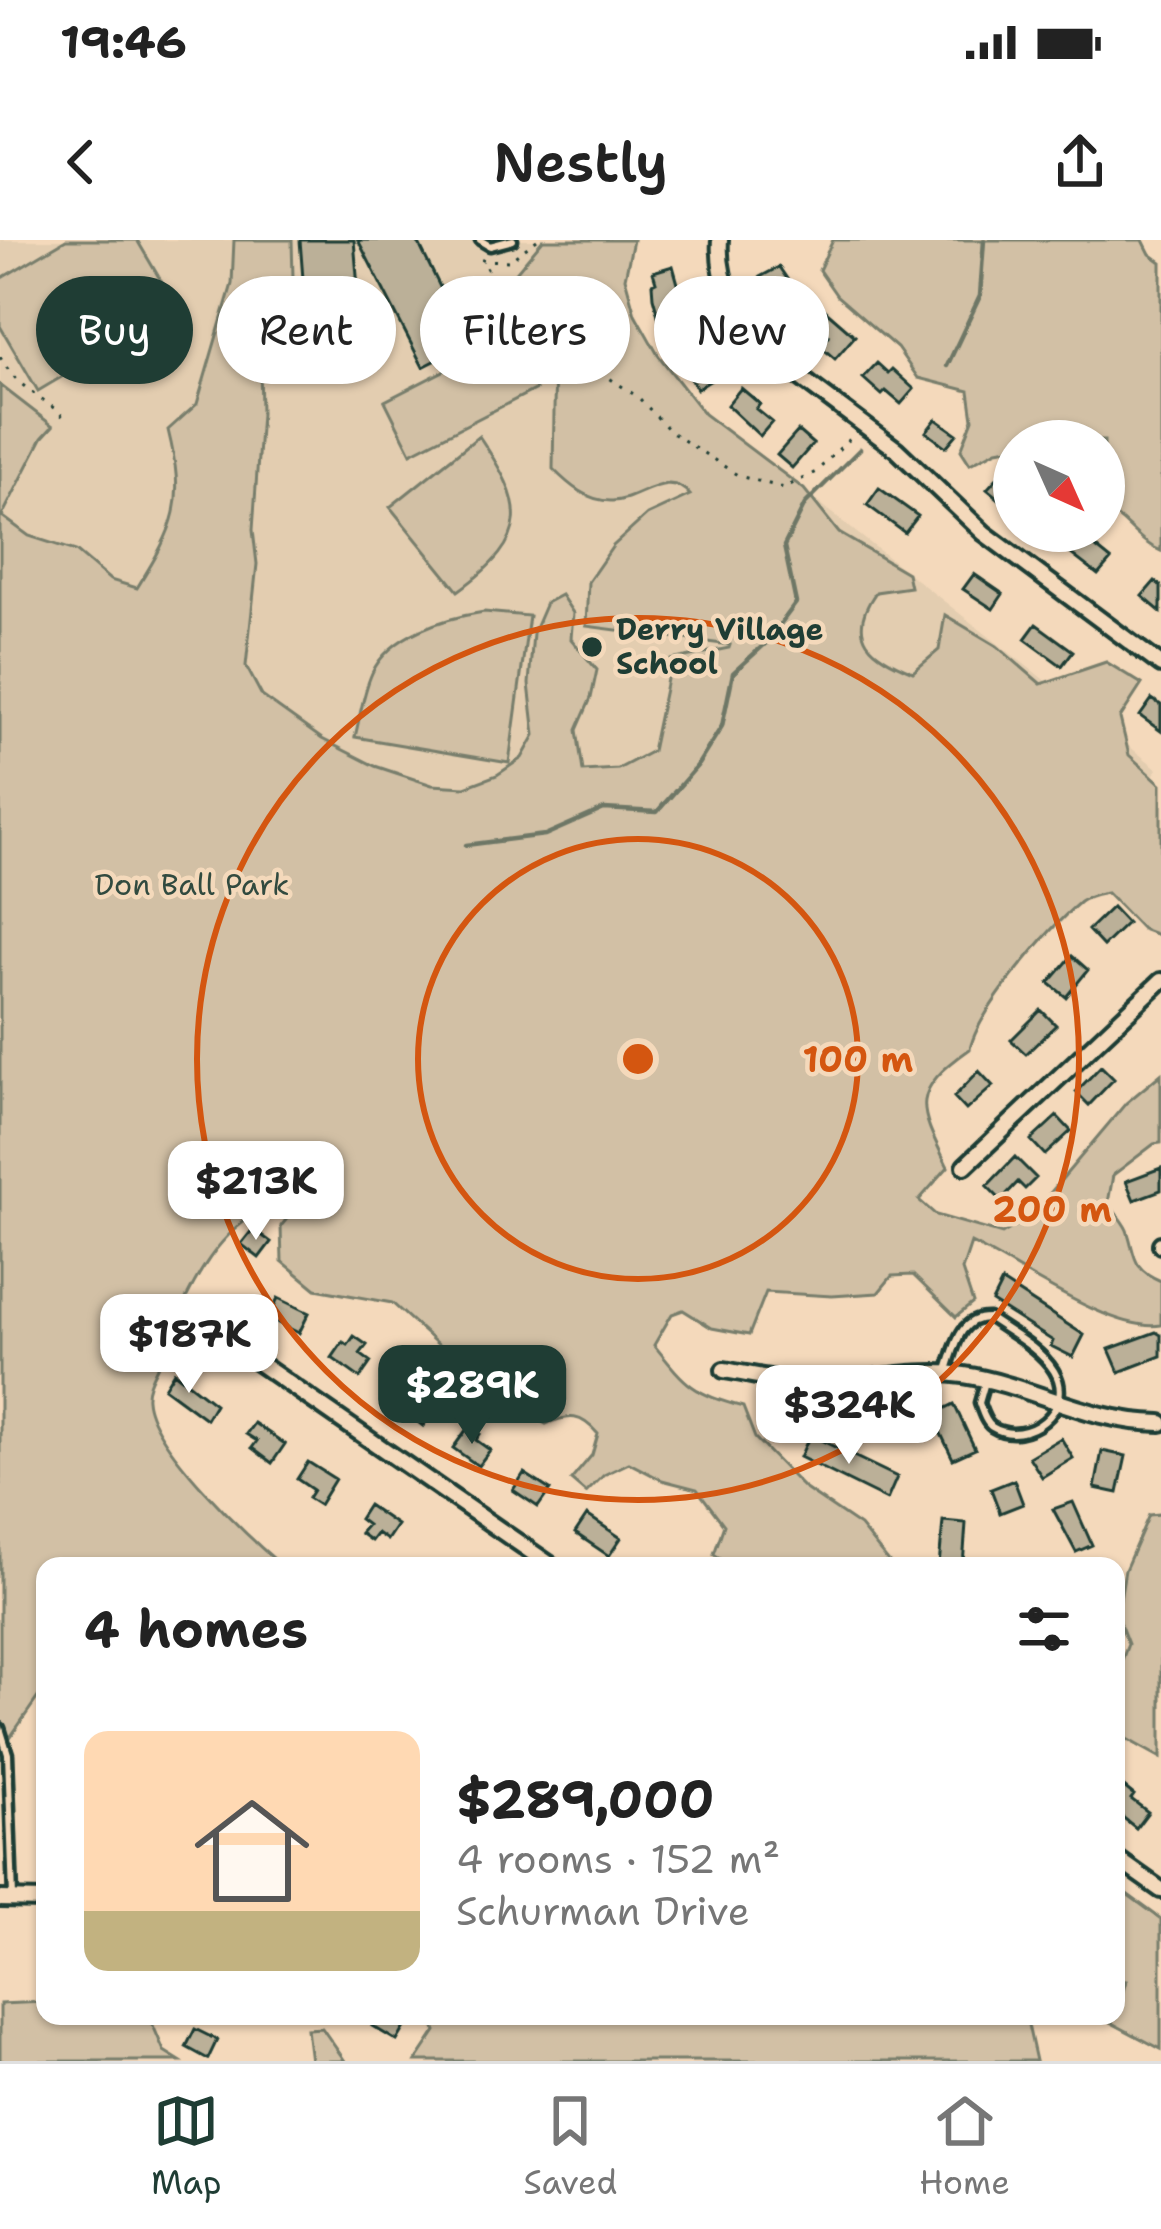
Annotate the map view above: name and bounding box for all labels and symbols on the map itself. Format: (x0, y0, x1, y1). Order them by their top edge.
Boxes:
north arrow (993, 420, 1125, 552)
place label: Derry Village School (616, 609, 824, 684)
marker: Derry Village School (579, 634, 605, 660)
park label: Don Ball Park (95, 864, 289, 905)
text: 100 m (803, 1035, 914, 1084)
centre of rings (617, 1038, 659, 1080)
pin: $213K (172, 1141, 340, 1243)
text: 200 m (992, 1185, 1112, 1234)
pin: $187K (105, 1294, 273, 1396)
pin: $289K (388, 1345, 556, 1447)
pin: $324K (765, 1365, 933, 1467)

